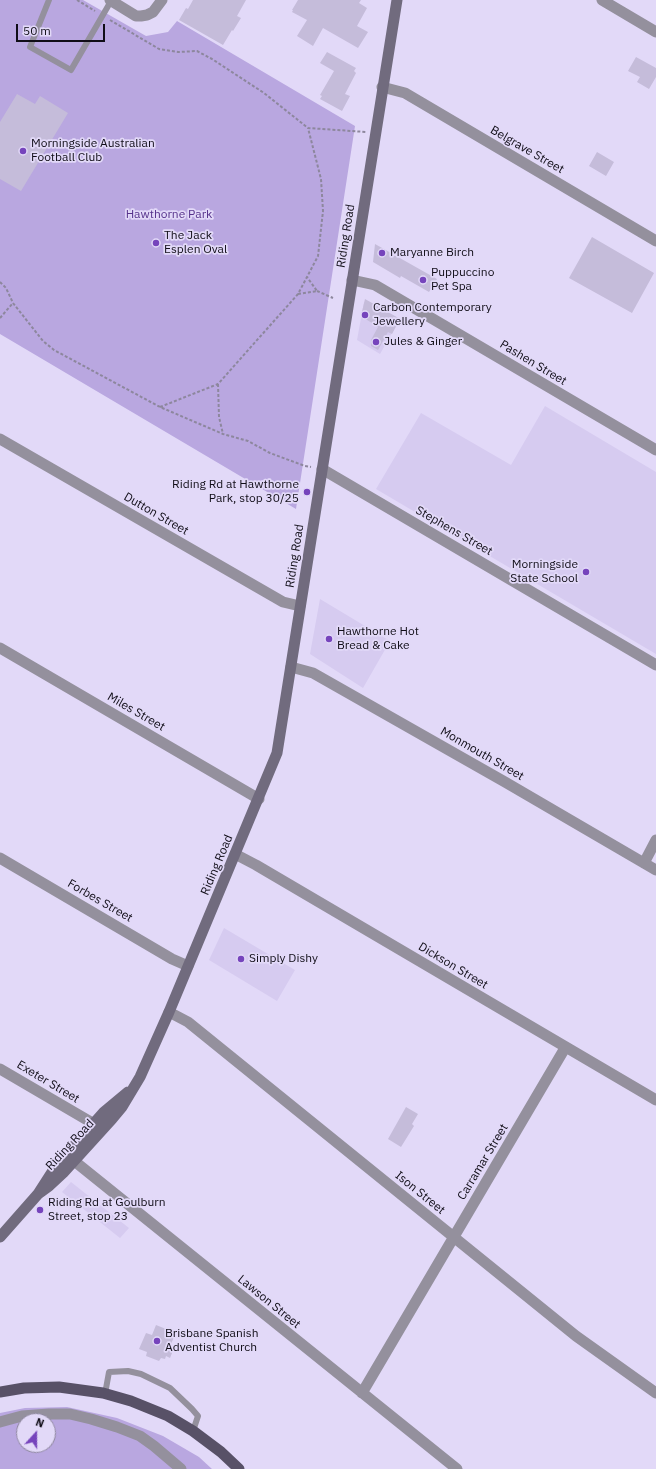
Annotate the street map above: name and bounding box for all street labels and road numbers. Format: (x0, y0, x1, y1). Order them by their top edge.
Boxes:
street label: Belgrave Street (488, 123, 566, 177)
street label: Riding Road (334, 203, 358, 269)
street label: Pashen Street (497, 337, 569, 389)
street label: Dutton Street (121, 490, 191, 538)
street label: Stephens Street (413, 503, 495, 559)
street label: Riding Road (283, 523, 307, 589)
street label: Miles Street (105, 690, 167, 734)
street label: Monmouth Street (438, 724, 526, 784)
street label: Riding Road (198, 833, 236, 897)
street label: Forbes Street (65, 877, 135, 925)
street label: Dickson Street (416, 940, 490, 992)
street label: Exeter Street (14, 1058, 82, 1106)
street label: Riding Road (43, 1117, 97, 1173)
street label: Carramar Street (455, 1121, 511, 1203)
street label: Ison Street (392, 1169, 448, 1217)
street label: Lawson Street (235, 1272, 303, 1332)

